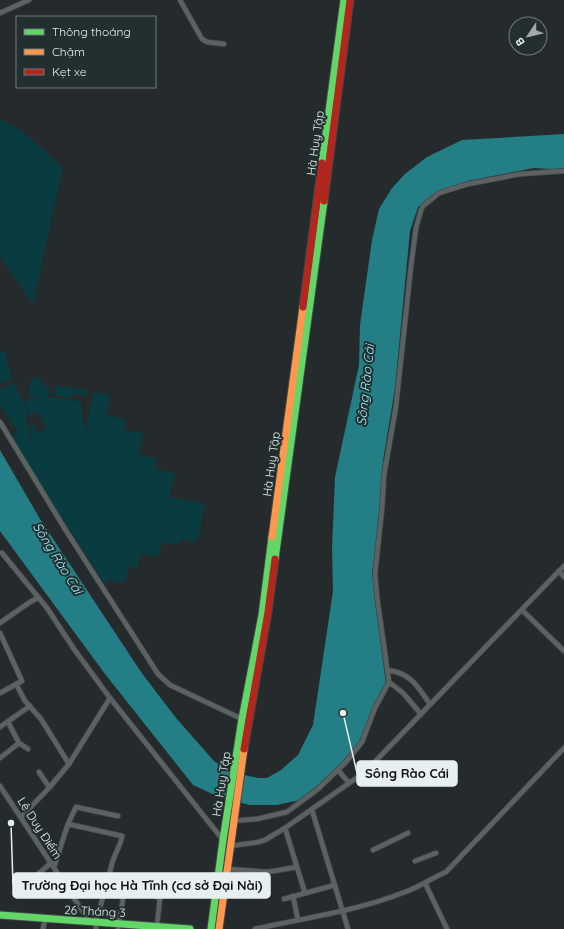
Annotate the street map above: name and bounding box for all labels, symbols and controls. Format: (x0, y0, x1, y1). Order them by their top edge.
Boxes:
legend (16, 16, 156, 88)
north arrow (508, 16, 548, 56)
text: Thông thoáng (52, 24, 131, 39)
text: B (512, 35, 528, 49)
text: Chậm (52, 44, 85, 59)
text: Kẹt xe (52, 64, 87, 79)
street label: Hà Huy Tập (303, 110, 327, 176)
water label: Sông Rào Cái (353, 341, 377, 426)
street label: Hà Huy Tập (259, 431, 283, 497)
water label: Sông Rào Cái (30, 519, 88, 599)
street label: Hà Huy Tập (208, 751, 234, 817)
callout: Sông Rào Cái (357, 761, 457, 786)
text: Sông Rào Cái (365, 765, 449, 781)
street label: Lê Duy Điếm (14, 794, 66, 862)
callout: Trường Đại học Hà Tĩnh (cơ sở Đại Nài) (13, 873, 270, 898)
text: Trường Đại học Hà Tĩnh (cơ sở Đại Nài) (22, 877, 263, 893)
street label: 26 Tháng 3 (64, 902, 126, 920)

